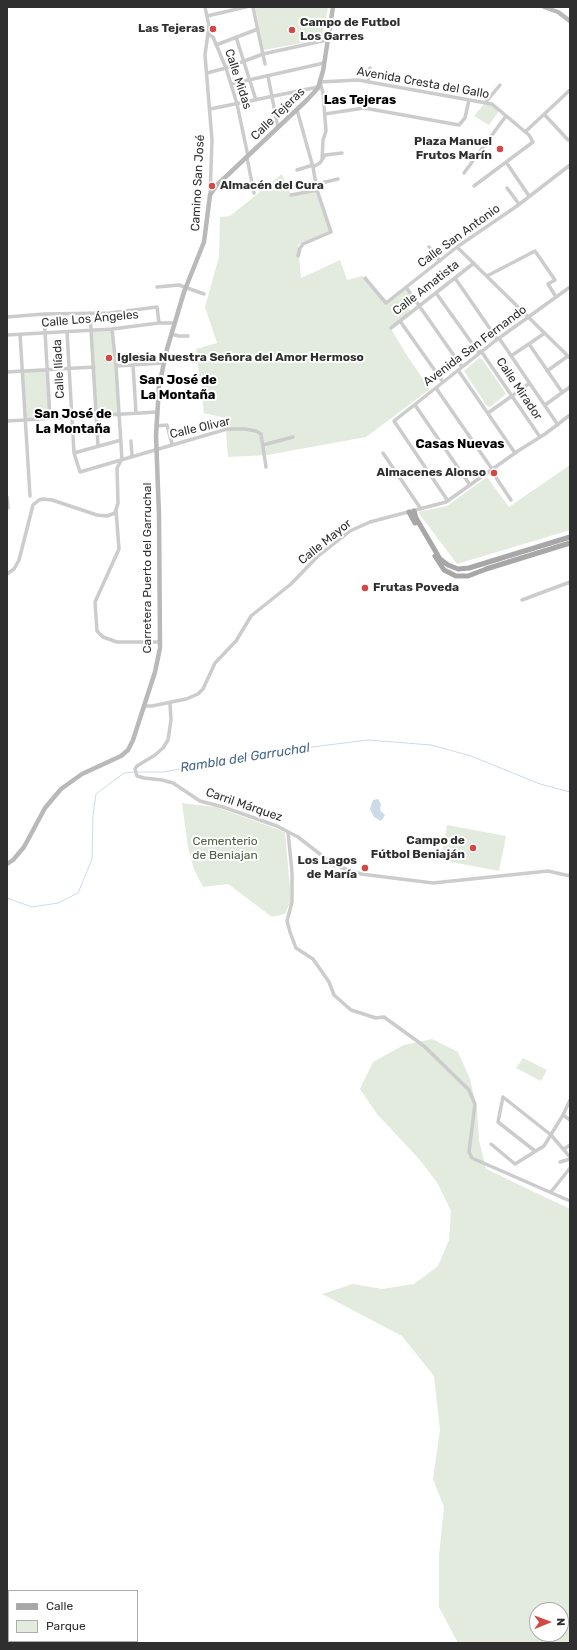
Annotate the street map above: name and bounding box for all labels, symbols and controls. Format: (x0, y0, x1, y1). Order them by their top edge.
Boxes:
place label: Campo de Futbol Los Garres (300, 16, 400, 44)
place label: Las Tejeras (138, 22, 205, 36)
marker: Las Tejeras (208, 24, 218, 34)
marker: Campo de Futbol Los Garres (287, 25, 297, 35)
street label: Calle Midas (222, 47, 254, 111)
street label: Avenida Cresta del Gallo (356, 64, 490, 102)
street label: Calle Tejeras (248, 85, 308, 143)
district label: Las Tejeras (324, 92, 396, 108)
street label: Camino San José (188, 134, 208, 232)
place label: Plaza Manuel Frutos Marín (414, 135, 492, 163)
marker: Plaza Manuel Frutos Marín (495, 144, 505, 154)
place label: Almacén del Cura (220, 179, 324, 193)
marker: Almacén del Cura (207, 181, 217, 191)
street label: Calle San Antonio (415, 201, 503, 271)
street label: Calle Amatista (390, 258, 462, 318)
street label: Avenida San Fernando (421, 303, 529, 389)
street label: Calle Los Ángeles (41, 308, 139, 330)
street label: Calle Ilíada (50, 339, 68, 399)
place label: Iglesia Nuestra Señora del Amor Hermoso (117, 351, 364, 365)
marker: Iglesia Nuestra Señora del Amor Hermoso (104, 353, 114, 363)
street label: Calle Mirador (493, 355, 545, 423)
district label: San José de La Montaña (139, 372, 217, 403)
district label: San José de La Montaña (34, 406, 112, 437)
street label: Calle Olivar (168, 414, 232, 442)
district label: Casas Nuevas (415, 436, 505, 452)
place label: Almacenes Alonso (377, 466, 486, 480)
marker: Almacenes Alonso (489, 468, 499, 478)
street label: Carretera Puerto del Garruchal (141, 483, 155, 653)
street label: Calle Mayor (296, 516, 354, 568)
place label: Frutas Poveda (373, 581, 459, 595)
marker: Frutas Poveda (360, 583, 370, 593)
water label: Rambla del Garruchal (179, 740, 311, 776)
street label: Carril Márquez (204, 785, 284, 825)
place label: Campo de Fútbol Beniaján (371, 834, 465, 862)
park label: Cementerio de Beniajan (192, 835, 258, 863)
marker: Campo de Fútbol Beniaján (468, 843, 478, 853)
place label: Los Lagos de María (298, 854, 357, 882)
marker: Los Lagos de María (360, 863, 370, 873)
legend (8, 1590, 138, 1642)
text: Calle (46, 1599, 73, 1613)
north arrow (529, 1602, 569, 1642)
text: N (554, 1618, 567, 1626)
text: Parque (46, 1619, 86, 1633)

